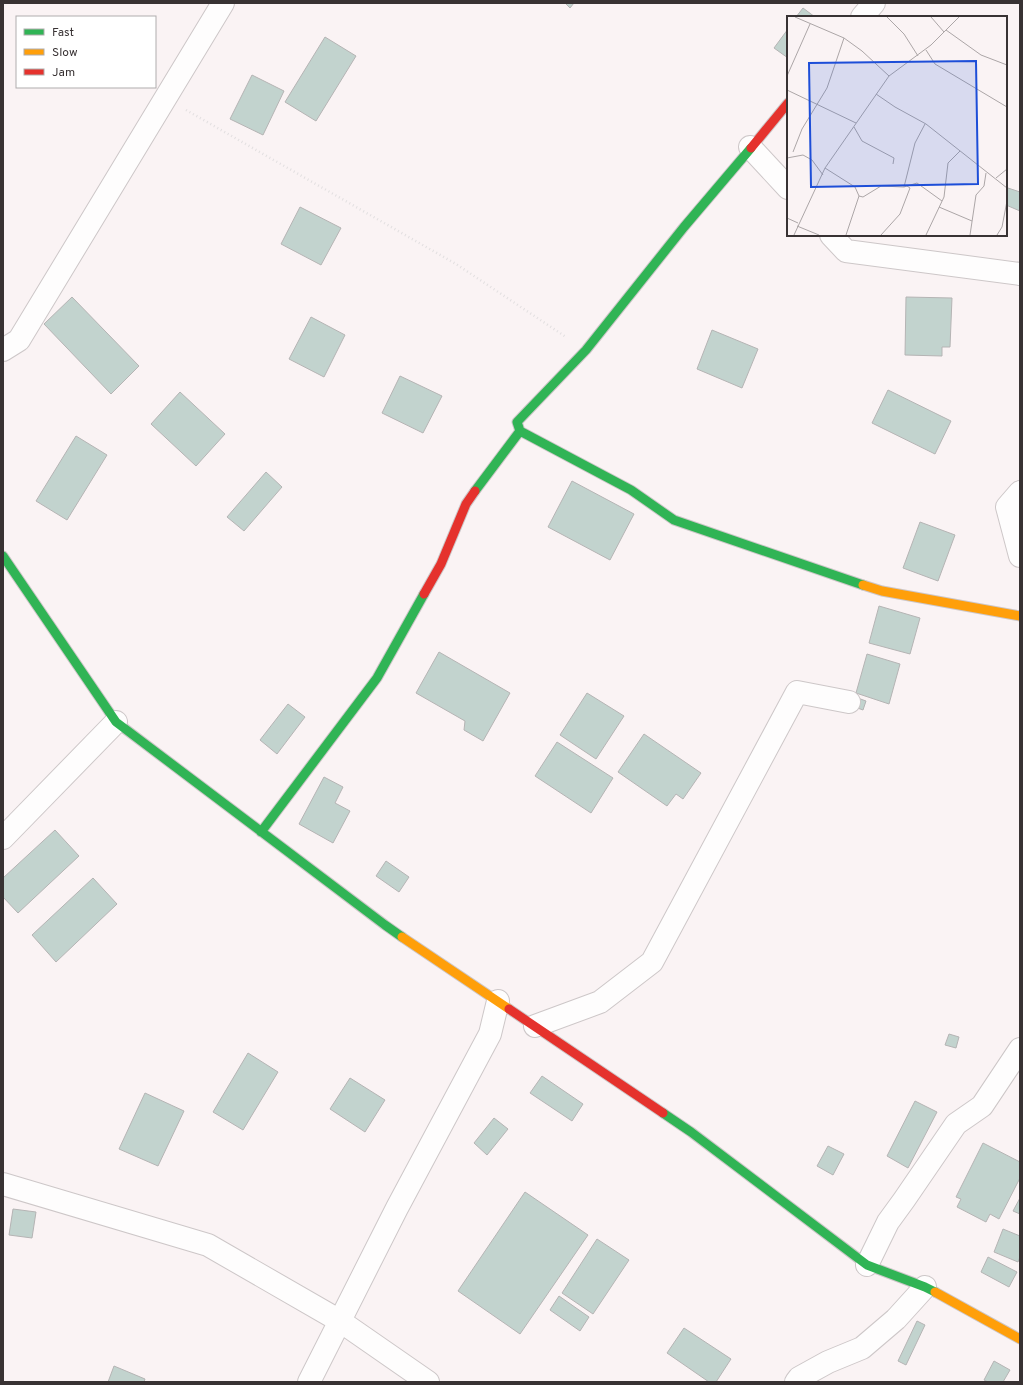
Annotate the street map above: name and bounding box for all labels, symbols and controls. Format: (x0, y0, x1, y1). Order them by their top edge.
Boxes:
legend (16, 16, 156, 88)
inset map (787, 16, 1007, 236)
text: Fast (52, 25, 74, 41)
text: Slow (52, 45, 78, 61)
text: Jam (52, 65, 75, 81)

